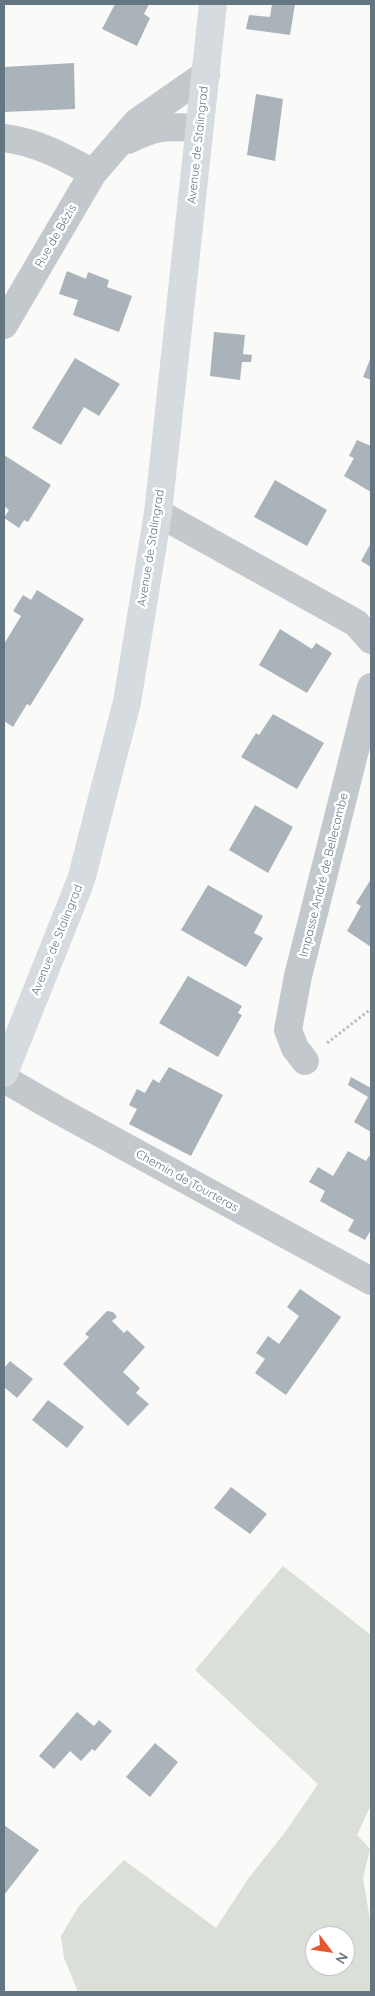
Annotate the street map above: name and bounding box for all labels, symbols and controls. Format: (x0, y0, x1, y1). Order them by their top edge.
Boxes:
street label: Avenue de Stalingrad (185, 85, 211, 205)
street label: Rue de Bézis (32, 202, 80, 270)
street label: Avenue de Stalingrad (135, 488, 167, 608)
street label: Impasse André de Bellecombe (297, 791, 351, 959)
street label: Avenue de Stalingrad (28, 882, 86, 998)
street label: Chemin de Tourteras (133, 1147, 241, 1215)
north arrow (305, 1926, 355, 1976)
text: N (332, 1949, 352, 1967)

